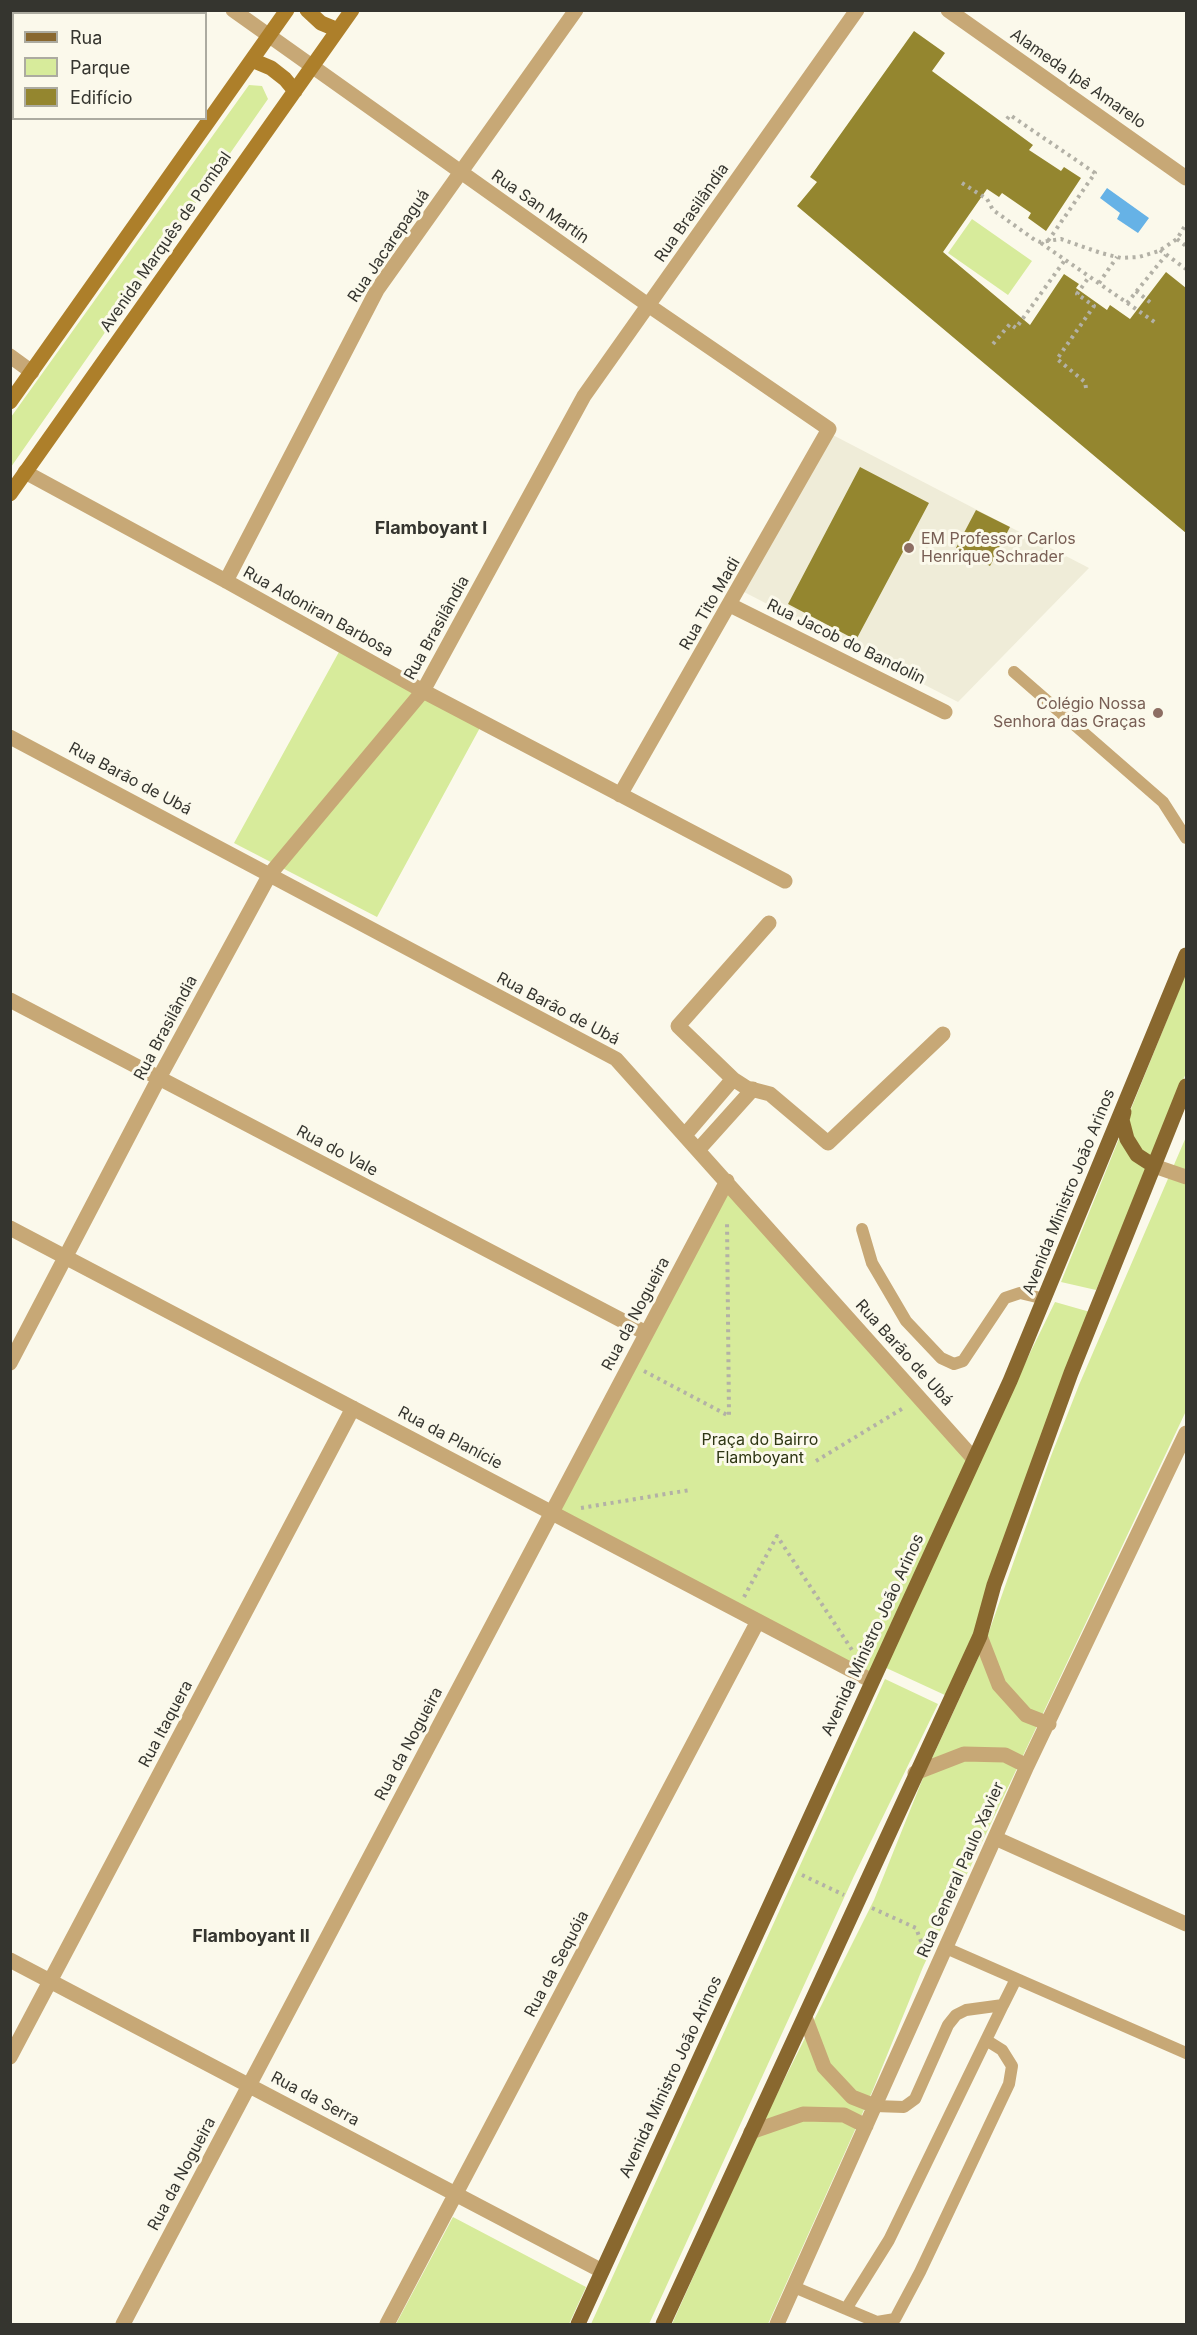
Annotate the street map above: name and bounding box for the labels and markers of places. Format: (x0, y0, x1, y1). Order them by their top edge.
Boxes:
place label: EM Professor Carlos Henrique Schrader (921, 529, 1076, 567)
marker: EM Professor Carlos Henrique Schrader (902, 541, 916, 555)
place label: Colégio Nossa Senhora das Graças (993, 694, 1146, 732)
marker: Colégio Nossa Senhora das Graças (1151, 706, 1165, 720)

